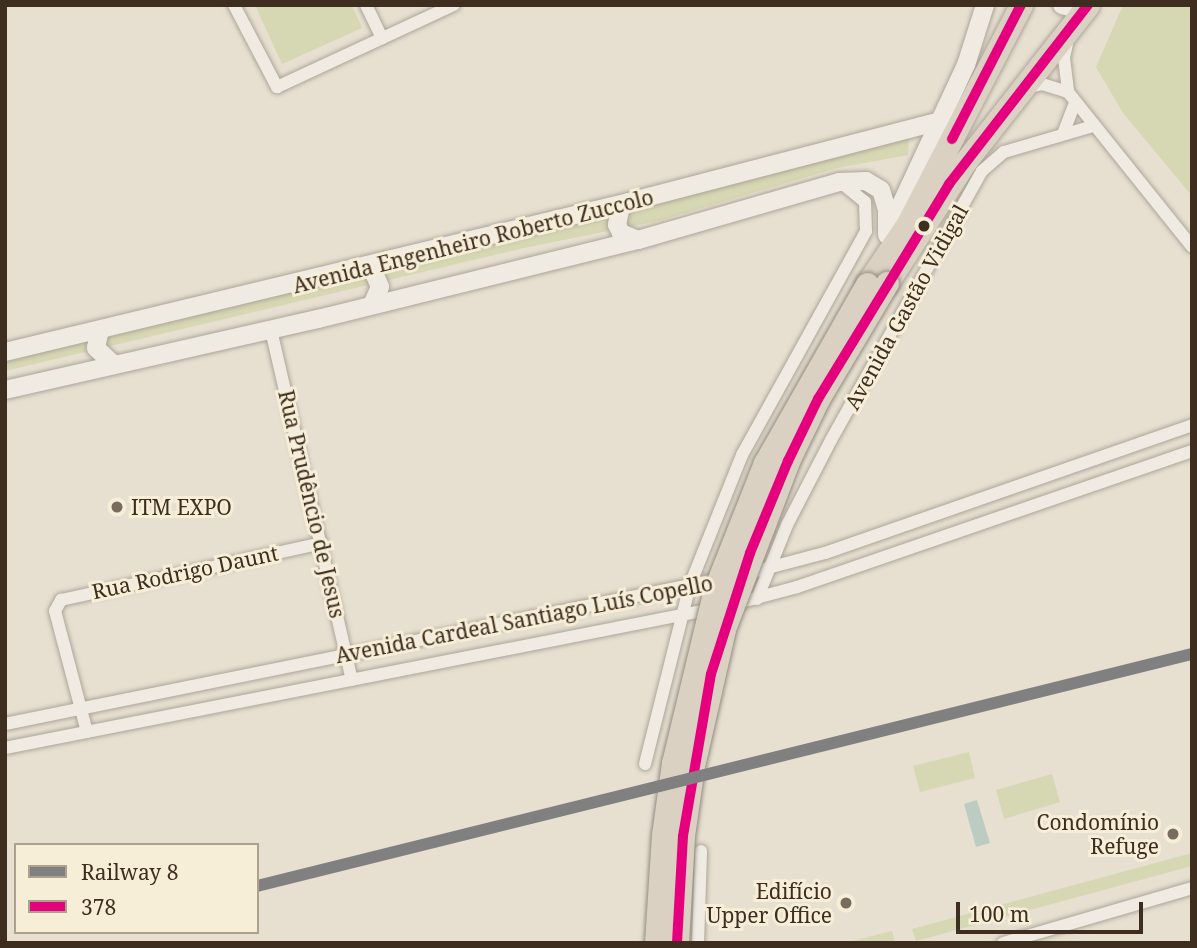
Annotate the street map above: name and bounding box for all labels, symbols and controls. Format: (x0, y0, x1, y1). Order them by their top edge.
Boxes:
street label: Avenida Engenheiro Roberto Zuccolo (290, 184, 656, 298)
street label: Avenida Gastão Vidigal (839, 200, 973, 414)
unlabelled marker (917, 219, 931, 233)
street label: Rua Prudêncio de Jesus (273, 388, 351, 620)
place label: ITM EXPO (131, 494, 232, 520)
marker: ITM EXPO (109, 499, 125, 515)
street label: Rua Rodrigo Daunt (89, 540, 281, 604)
street label: Avenida Cardeal Santiago Luís Copello (333, 570, 715, 668)
place label: Condomínio Refuge (1036, 809, 1159, 859)
marker: Condomínio Refuge (1165, 826, 1181, 842)
legend (14, 843, 259, 934)
text: Railway 8 (81, 858, 178, 886)
place label: Edifício Upper Office (706, 878, 832, 928)
scale bar (959, 888, 1146, 932)
text: 378 (81, 893, 116, 921)
marker: Edifício Upper Office (838, 895, 854, 911)
text: 100 m (969, 900, 1030, 928)

